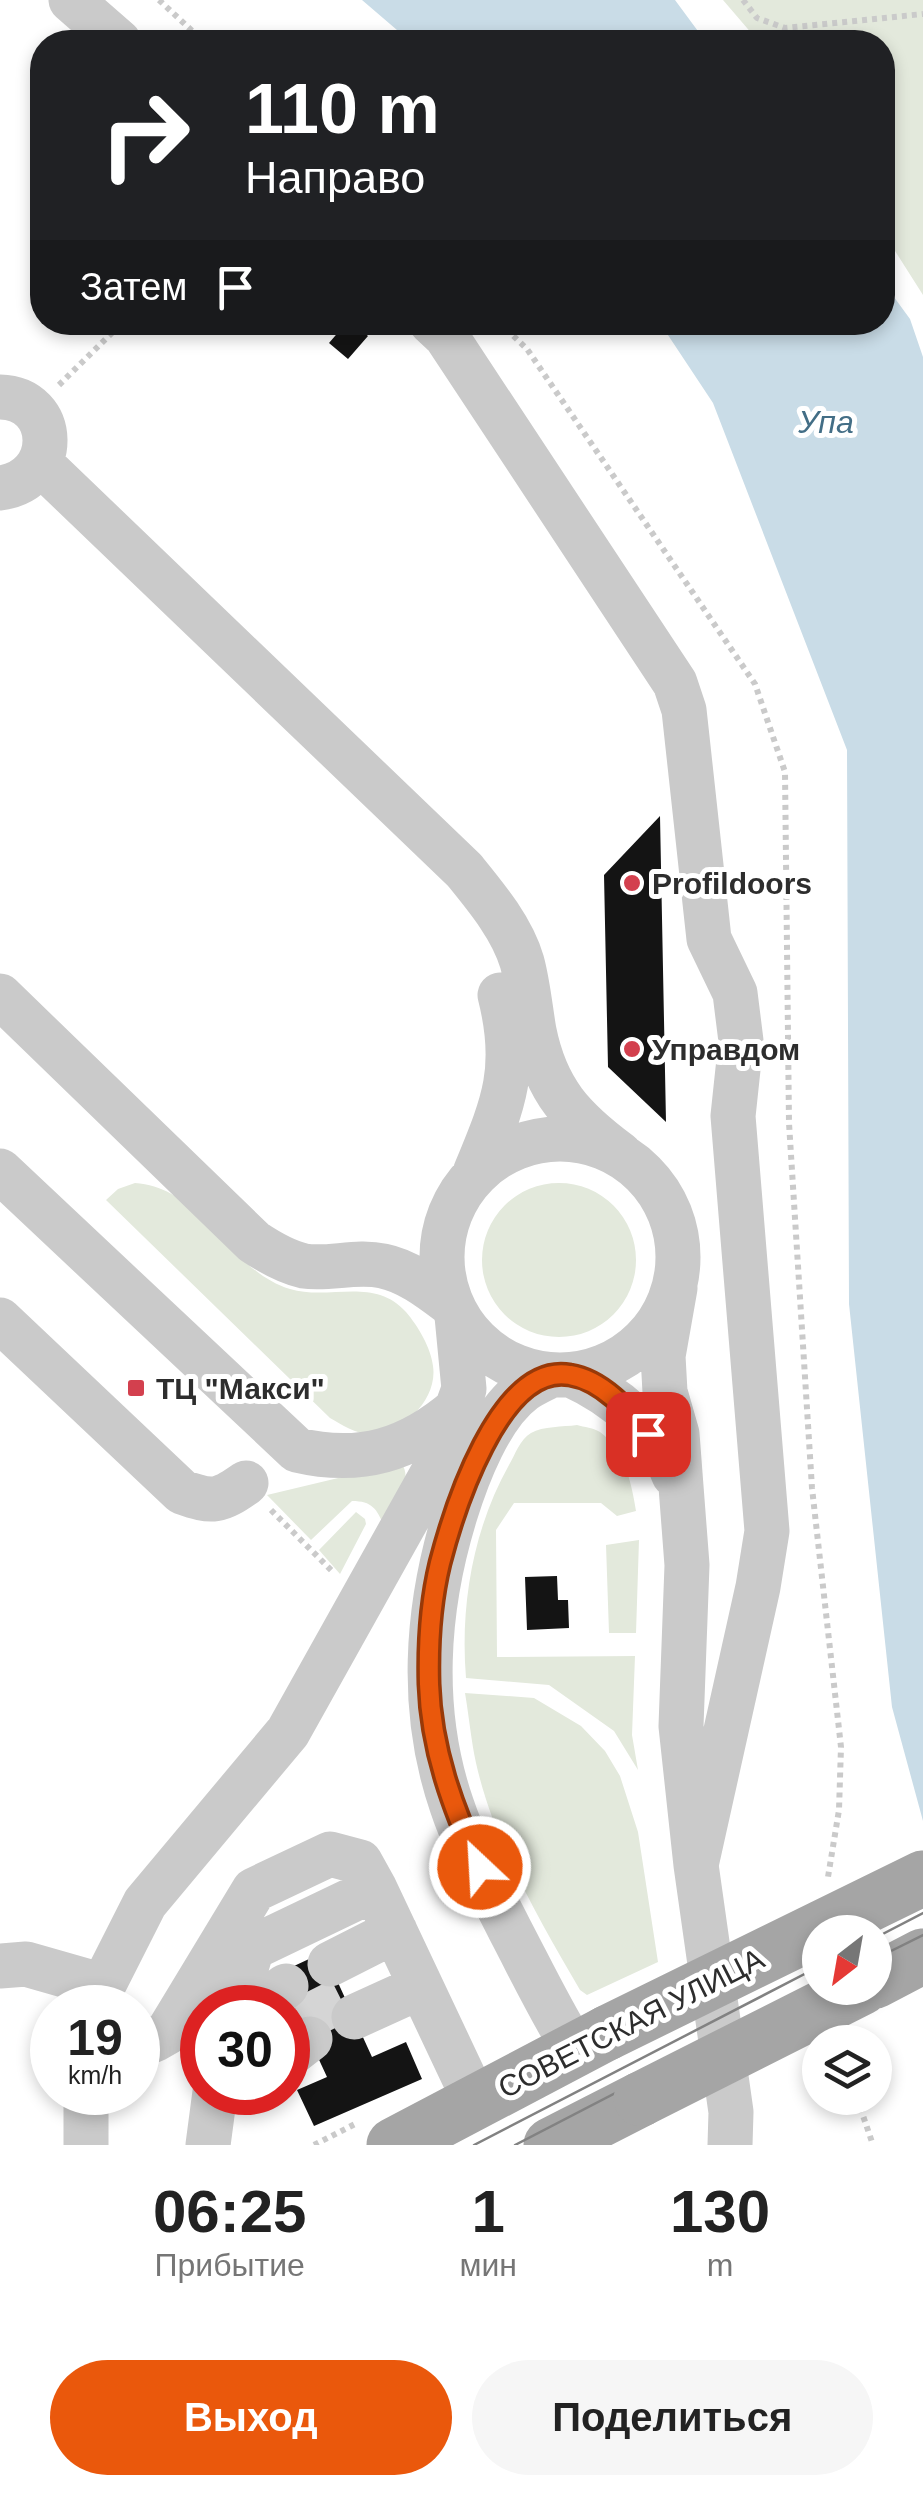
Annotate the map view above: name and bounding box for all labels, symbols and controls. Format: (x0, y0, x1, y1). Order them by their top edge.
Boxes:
icon: right (80, 70, 210, 200)
text: 110 m (245, 70, 440, 148)
text: Направо (245, 152, 425, 203)
icon: arrive (208, 260, 263, 315)
text: Затем (80, 266, 188, 308)
water label: Упа (797, 404, 854, 440)
place label: Profildoors (652, 867, 812, 900)
marker: Profildoors (621, 872, 643, 894)
place label: Управдом (652, 1033, 800, 1066)
marker: Управдом (621, 1038, 643, 1060)
place label: ТЦ "Макси" (156, 1372, 325, 1405)
marker: ТЦ "Макси" (125, 1377, 147, 1399)
pin (606, 1392, 691, 1477)
icon: arrive (621, 1407, 676, 1462)
position arrow (428, 1815, 532, 1919)
north arrow (802, 1915, 892, 2005)
map controls (802, 1915, 892, 2115)
street label: СОВЕТСКАЯ УЛИЦА (493, 1942, 769, 2104)
speed limit sign: 30 (180, 1985, 310, 2115)
text: 19 (67, 2010, 123, 2066)
button: layers (802, 2025, 892, 2115)
text: km/h (68, 2061, 122, 2089)
text: 06:25 (153, 2178, 306, 2245)
text: 1 (471, 2178, 505, 2245)
text: 130 (670, 2178, 770, 2245)
text: Прибытие (155, 2247, 305, 2283)
text: мин (459, 2247, 517, 2283)
text: m (707, 2247, 733, 2283)
button: Выход (50, 2360, 452, 2475)
button: Поделиться (472, 2360, 873, 2475)

